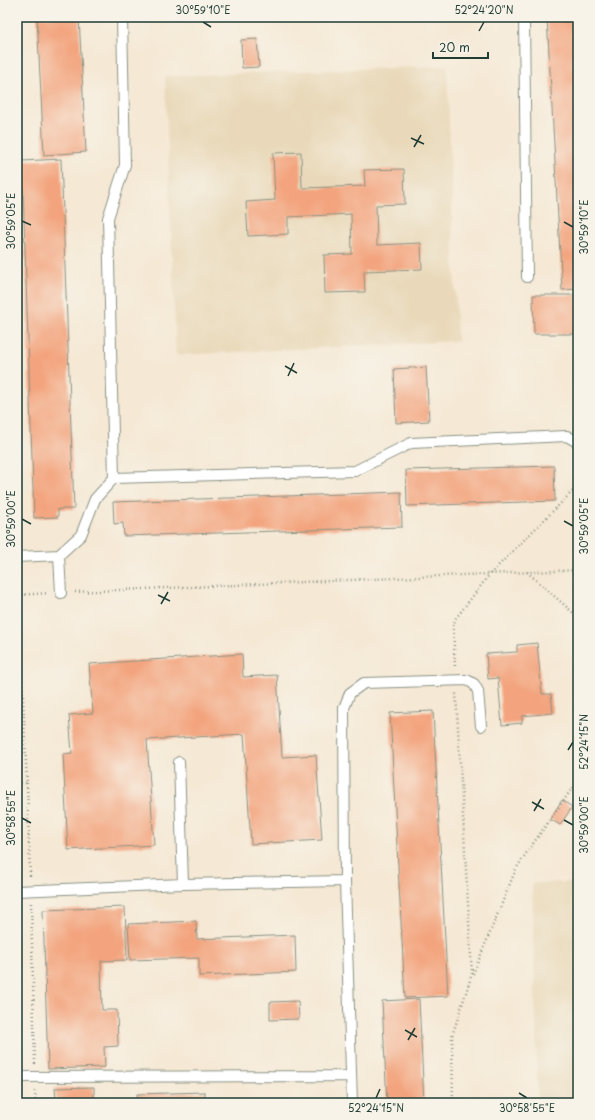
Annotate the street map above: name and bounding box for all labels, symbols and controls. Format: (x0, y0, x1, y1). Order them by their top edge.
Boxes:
text: 30°59'10"E (175, 2, 231, 17)
text: 52°24'20"N (454, 2, 514, 17)
scale bar (433, 34, 488, 60)
text: 20 m (439, 38, 470, 56)
text: 30°59'05"E (3, 193, 18, 249)
text: 30°59'10"E (576, 199, 591, 255)
text: 30°59'00"E (3, 490, 18, 548)
text: 30°59'05"E (576, 498, 591, 554)
text: 52°24'15"N (576, 714, 591, 770)
text: 30°58'55"E (3, 790, 18, 846)
text: 30°59'00"E (576, 796, 591, 854)
text: 52°24'15"N (348, 1100, 404, 1115)
text: 30°58'55"E (499, 1100, 555, 1115)

